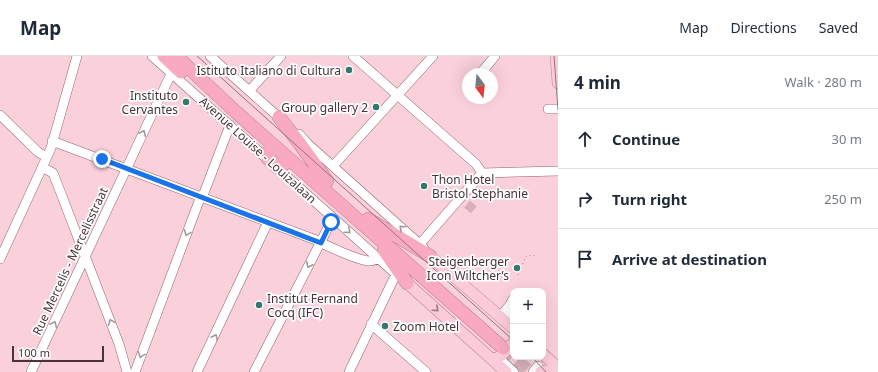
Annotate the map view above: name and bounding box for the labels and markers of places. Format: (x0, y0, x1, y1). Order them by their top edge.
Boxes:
place label: Istituto Italiano di Cultura (197, 62, 341, 79)
marker: Istituto Italiano di Cultura (344, 65, 354, 75)
place label: Instituto Cervantes (122, 87, 178, 118)
marker: Instituto Cervantes (181, 97, 191, 107)
place label: Group gallery 2 (281, 99, 368, 116)
marker: Group gallery 2 (371, 102, 381, 112)
place label: Thon Hotel Bristol Stephanie (432, 171, 528, 202)
marker: Thon Hotel Bristol Stephanie (419, 181, 429, 191)
place label: Steigenberger Icon Wiltcher’s (427, 253, 509, 284)
marker: Steigenberger Icon Wiltcher’s (512, 263, 522, 273)
place label: Institut Fernand Cocq (IFC) (267, 290, 358, 321)
marker: Institut Fernand Cocq (IFC) (254, 300, 264, 310)
place label: Zoom Hotel (393, 318, 459, 335)
marker: Zoom Hotel (380, 321, 390, 331)

